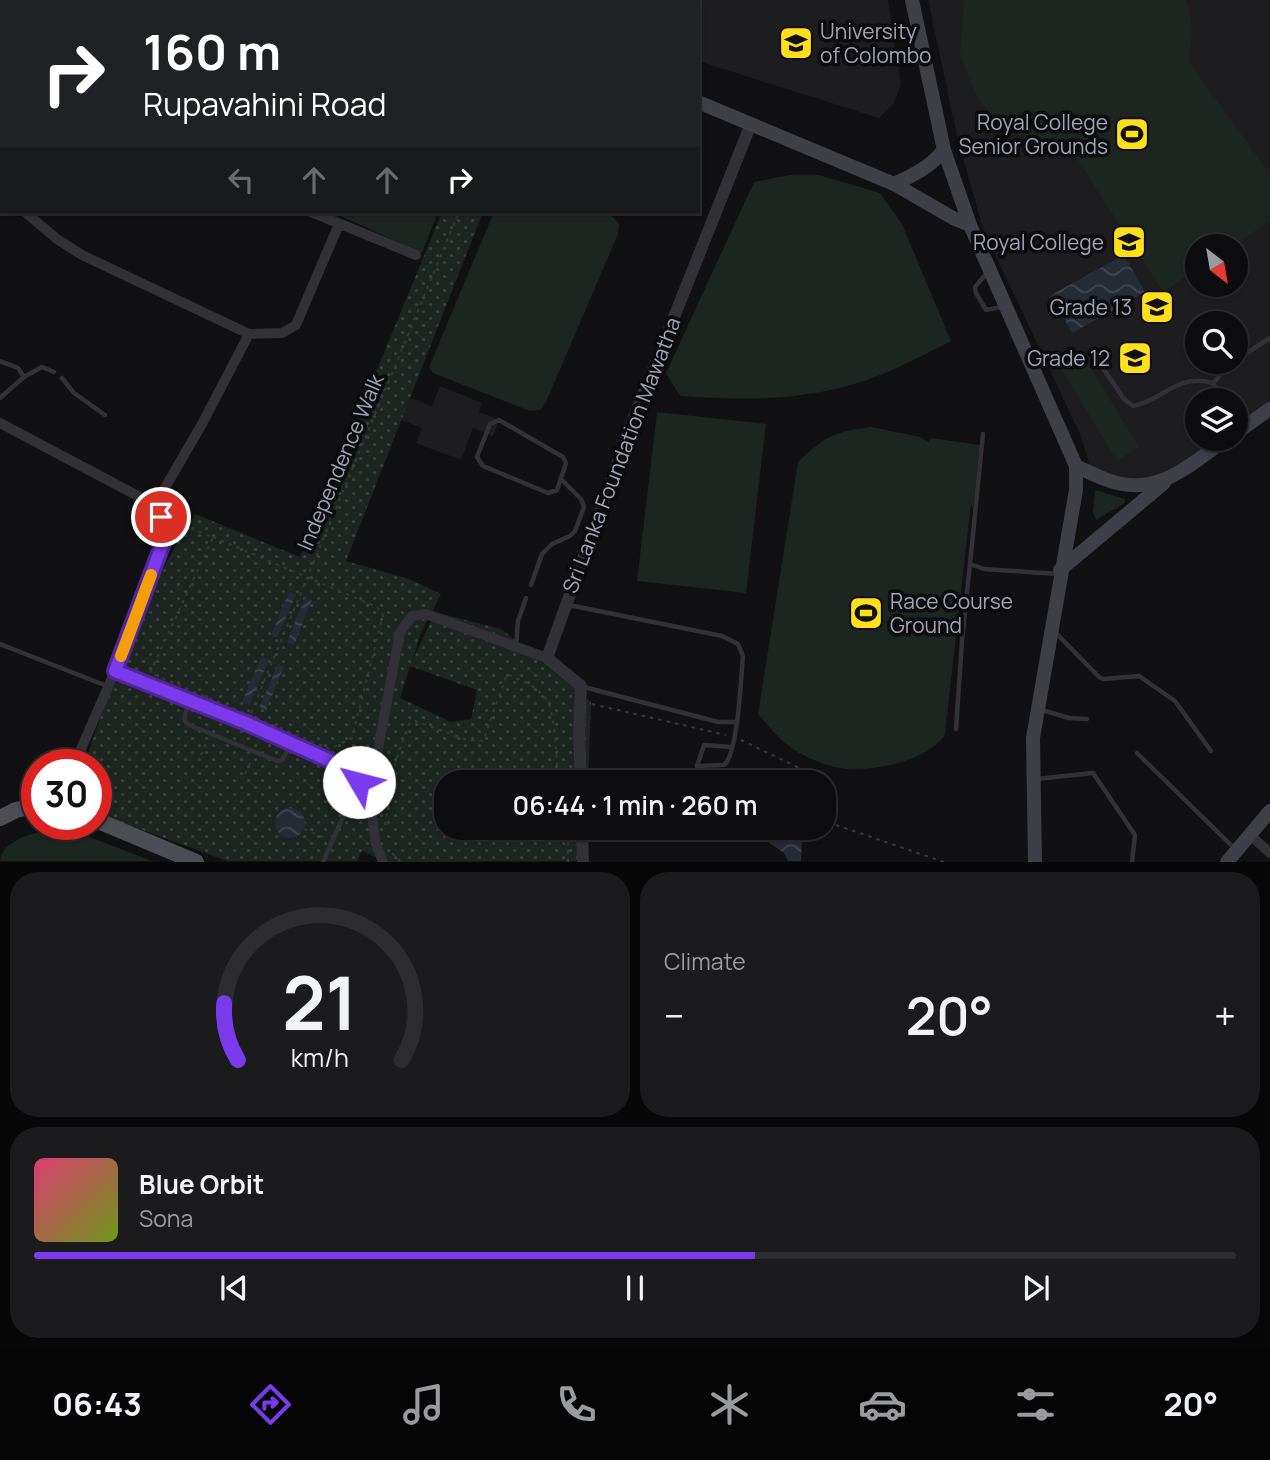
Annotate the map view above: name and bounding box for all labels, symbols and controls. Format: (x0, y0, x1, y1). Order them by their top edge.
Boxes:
place label: University of Colombo (820, 17, 932, 69)
text: 160 m (143, 18, 281, 85)
school or university icon: University of Colombo (777, 24, 815, 62)
icon: right (28, 28, 119, 119)
text: Rupavahini Road (143, 82, 387, 126)
place label: Royal College Senior Grounds (959, 108, 1108, 160)
sports icon: Royal College Senior Grounds (1113, 115, 1151, 153)
icon: left (222, 161, 260, 199)
icon: ahead (295, 161, 333, 199)
icon: ahead (368, 161, 406, 199)
icon: right (441, 161, 479, 199)
school or university icon: Royal College (1110, 223, 1148, 261)
place label: Royal College (973, 228, 1104, 256)
north arrow (1185, 234, 1248, 298)
map controls (1185, 234, 1248, 451)
school or university icon: Grade 13 (1138, 288, 1176, 326)
place label: Grade 13 (1050, 293, 1132, 321)
button: search (1185, 311, 1248, 374)
street label: Sri Lanka Foundation Mawatha (555, 313, 687, 597)
school or university icon: Grade 12 (1116, 339, 1154, 377)
place label: Grade 12 (1027, 344, 1110, 372)
street label: Independence Walk (290, 369, 390, 554)
button: layers (1185, 388, 1248, 451)
pin (131, 487, 191, 547)
icon: arrive (142, 498, 180, 536)
place label: Race Course Ground (890, 587, 1013, 639)
sports icon: Race Course Ground (847, 594, 885, 632)
position arrow (322, 745, 396, 819)
speed limit sign: 30 (21, 749, 112, 840)
text: 06:44 · 1 min · 260 m (513, 787, 757, 823)
text: Climate (664, 945, 746, 977)
text: 21 (282, 953, 358, 1053)
text: 20° (906, 980, 993, 1051)
text: − (664, 989, 685, 1041)
text: + (1214, 989, 1236, 1041)
text: km/h (291, 1040, 349, 1075)
text: Blue Orbit (139, 1166, 264, 1202)
text: Sona (139, 1202, 193, 1234)
icon: previous (215, 1269, 253, 1307)
icon: pause (616, 1269, 654, 1307)
icon: next (1017, 1269, 1055, 1307)
icon: directions (246, 1380, 295, 1429)
icon: music (399, 1380, 448, 1429)
icon: phone (552, 1380, 601, 1429)
icon: climate (705, 1380, 754, 1429)
icon: car (858, 1380, 907, 1429)
icon: filters (1011, 1380, 1060, 1429)
text: 06:43 (52, 1382, 142, 1426)
text: 20° (1164, 1382, 1218, 1426)

